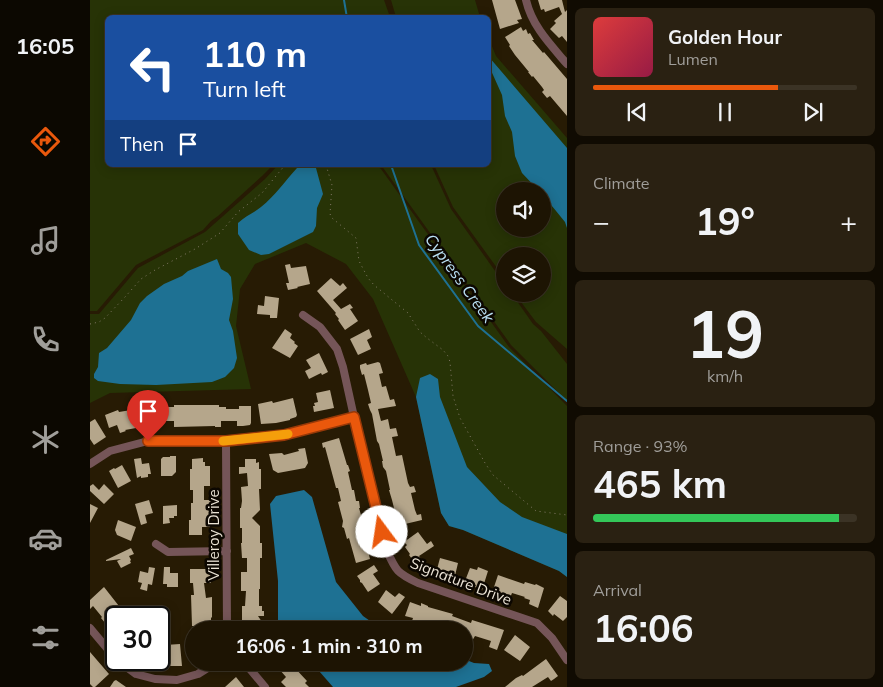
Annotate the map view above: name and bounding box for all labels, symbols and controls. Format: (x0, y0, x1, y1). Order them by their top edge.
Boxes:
text: Golden Hour (668, 25, 782, 49)
text: 16:05 (16, 32, 74, 60)
text: 110 m (203, 32, 307, 76)
icon: left (120, 35, 185, 100)
text: Lumen (668, 49, 718, 69)
text: Turn left (203, 75, 286, 103)
icon: previous (623, 98, 651, 126)
icon: pause (711, 98, 739, 126)
icon: next (799, 98, 827, 126)
icon: directions (28, 124, 63, 159)
icon: arrive (174, 130, 202, 158)
text: Then (120, 132, 164, 156)
text: Climate (593, 173, 649, 193)
map controls (496, 182, 551, 302)
button: sound (496, 182, 551, 237)
text: 19° (695, 197, 755, 245)
text: − (593, 204, 610, 239)
text: + (840, 204, 857, 239)
icon: music (28, 223, 63, 258)
water label: Cypress Creek (421, 229, 500, 327)
button: layers (496, 247, 551, 302)
text: 19 (686, 293, 764, 374)
icon: phone (28, 322, 63, 357)
text: km/h (707, 366, 743, 386)
pin (127, 390, 169, 441)
icon: arrive (134, 397, 162, 425)
icon: climate (28, 422, 63, 457)
text: Range · 93% (593, 436, 688, 456)
text: 465 km (593, 460, 727, 508)
street label: Villeroy Drive (204, 489, 223, 581)
position arrow (355, 505, 407, 557)
icon: car (28, 521, 63, 556)
street label: Signature Drive (407, 553, 515, 609)
text: Arrival (593, 580, 642, 600)
text: 16:06 (593, 604, 694, 652)
speed limit sign: 30 (105, 606, 170, 671)
icon: filters (28, 620, 63, 655)
text: 16:06 · 1 min · 310 m (235, 634, 423, 658)

